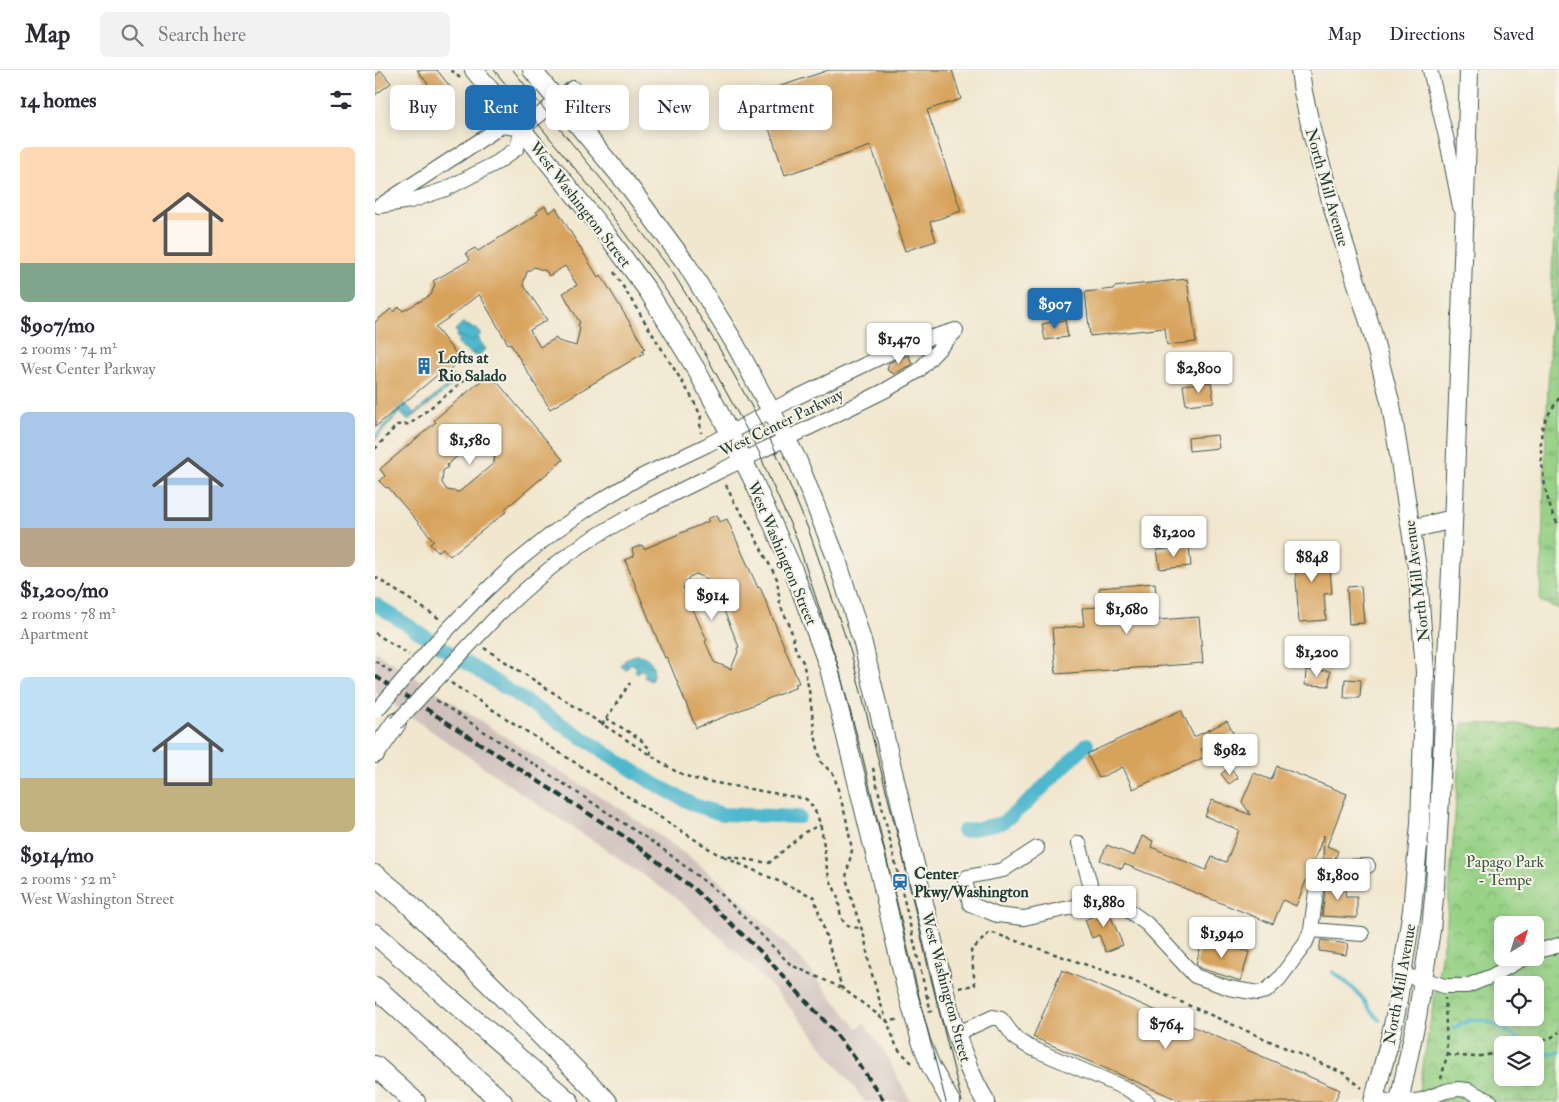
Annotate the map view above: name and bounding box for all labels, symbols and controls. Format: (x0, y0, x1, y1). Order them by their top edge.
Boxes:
search box (100, 12, 450, 57)
text: Map (25, 19, 70, 50)
icon: search (118, 21, 146, 49)
text: Search here (158, 23, 246, 47)
text: Map (1328, 23, 1361, 46)
text: Directions (1389, 23, 1465, 46)
text: Saved (1493, 23, 1534, 46)
chip: Buy (390, 85, 455, 130)
chip: Rent (465, 85, 536, 130)
chip: Filters (546, 85, 629, 130)
chip: New (639, 85, 709, 130)
chip: Apartment (719, 85, 832, 130)
icon: filters (327, 86, 355, 114)
text: 14 homes (20, 87, 97, 114)
street label: North Mill Avenue (1301, 126, 1354, 249)
street label: West Washington Street (524, 137, 636, 272)
icon: home (143, 179, 233, 269)
pin: $907 (1025, 288, 1085, 330)
text: $907 (1039, 294, 1071, 314)
text: $907/mo (20, 312, 95, 339)
pin: $1,470 (858, 322, 940, 365)
text: $1,470 (878, 329, 920, 349)
text: 2 rooms · 74 m² (20, 339, 116, 359)
place label: Lofts at Rio Salado (438, 348, 507, 386)
pin: $2,800 (1158, 352, 1240, 394)
building icon: Lofts at Rio Salado (414, 356, 434, 376)
text: $2,800 (1177, 358, 1221, 378)
text: West Center Parkway (20, 359, 156, 379)
street label: West Center Parkway (715, 384, 848, 462)
pin: $1,580 (429, 424, 511, 466)
text: $1,580 (449, 430, 491, 450)
icon: home (143, 444, 233, 534)
street label: West Washington Street (742, 478, 821, 628)
pin: $1,200 (1133, 516, 1215, 558)
street label: North Mill Avenue (1400, 519, 1434, 643)
text: $1,200 (1152, 522, 1196, 542)
pin: $848 (1282, 540, 1342, 583)
text: $848 (1296, 547, 1328, 567)
text: $1,200/mo (20, 577, 108, 604)
pin: $914 (682, 578, 742, 621)
text: $914 (696, 585, 728, 605)
pin: $1,680 (1086, 592, 1168, 635)
text: $1,680 (1106, 599, 1148, 619)
text: 2 rooms · 78 m² (20, 604, 116, 624)
text: Apartment (20, 624, 88, 644)
pin: $1,200 (1276, 636, 1358, 678)
text: $1,200 (1295, 642, 1339, 662)
icon: home (143, 709, 233, 799)
pin: $982 (1200, 734, 1260, 776)
text: $982 (1214, 740, 1246, 760)
text: $914/mo (20, 842, 94, 869)
park label: Papago Park - Tempe (1466, 852, 1544, 891)
pin: $1,800 (1297, 858, 1379, 901)
place label: Center Pkwy/Washington (914, 864, 1029, 903)
text: $1,800 (1317, 865, 1359, 885)
text: 2 rooms · 52 m² (20, 869, 116, 889)
station icon: Center Pkwy/Washington (890, 872, 910, 892)
pin: $1,880 (1063, 886, 1145, 928)
text: West Washington Street (20, 889, 174, 909)
text: $1,880 (1083, 892, 1125, 912)
street label: West Washington Street (916, 909, 976, 1064)
pin: $1,940 (1181, 916, 1263, 959)
north arrow (1494, 916, 1544, 966)
map controls (1494, 916, 1544, 1086)
street label: North Mill Avenue (1380, 922, 1420, 1046)
text: $1,940 (1200, 923, 1244, 943)
button: locate (1494, 976, 1544, 1026)
pin: $764 (1136, 1008, 1196, 1050)
text: $764 (1149, 1014, 1183, 1034)
button: layers (1494, 1036, 1544, 1086)

